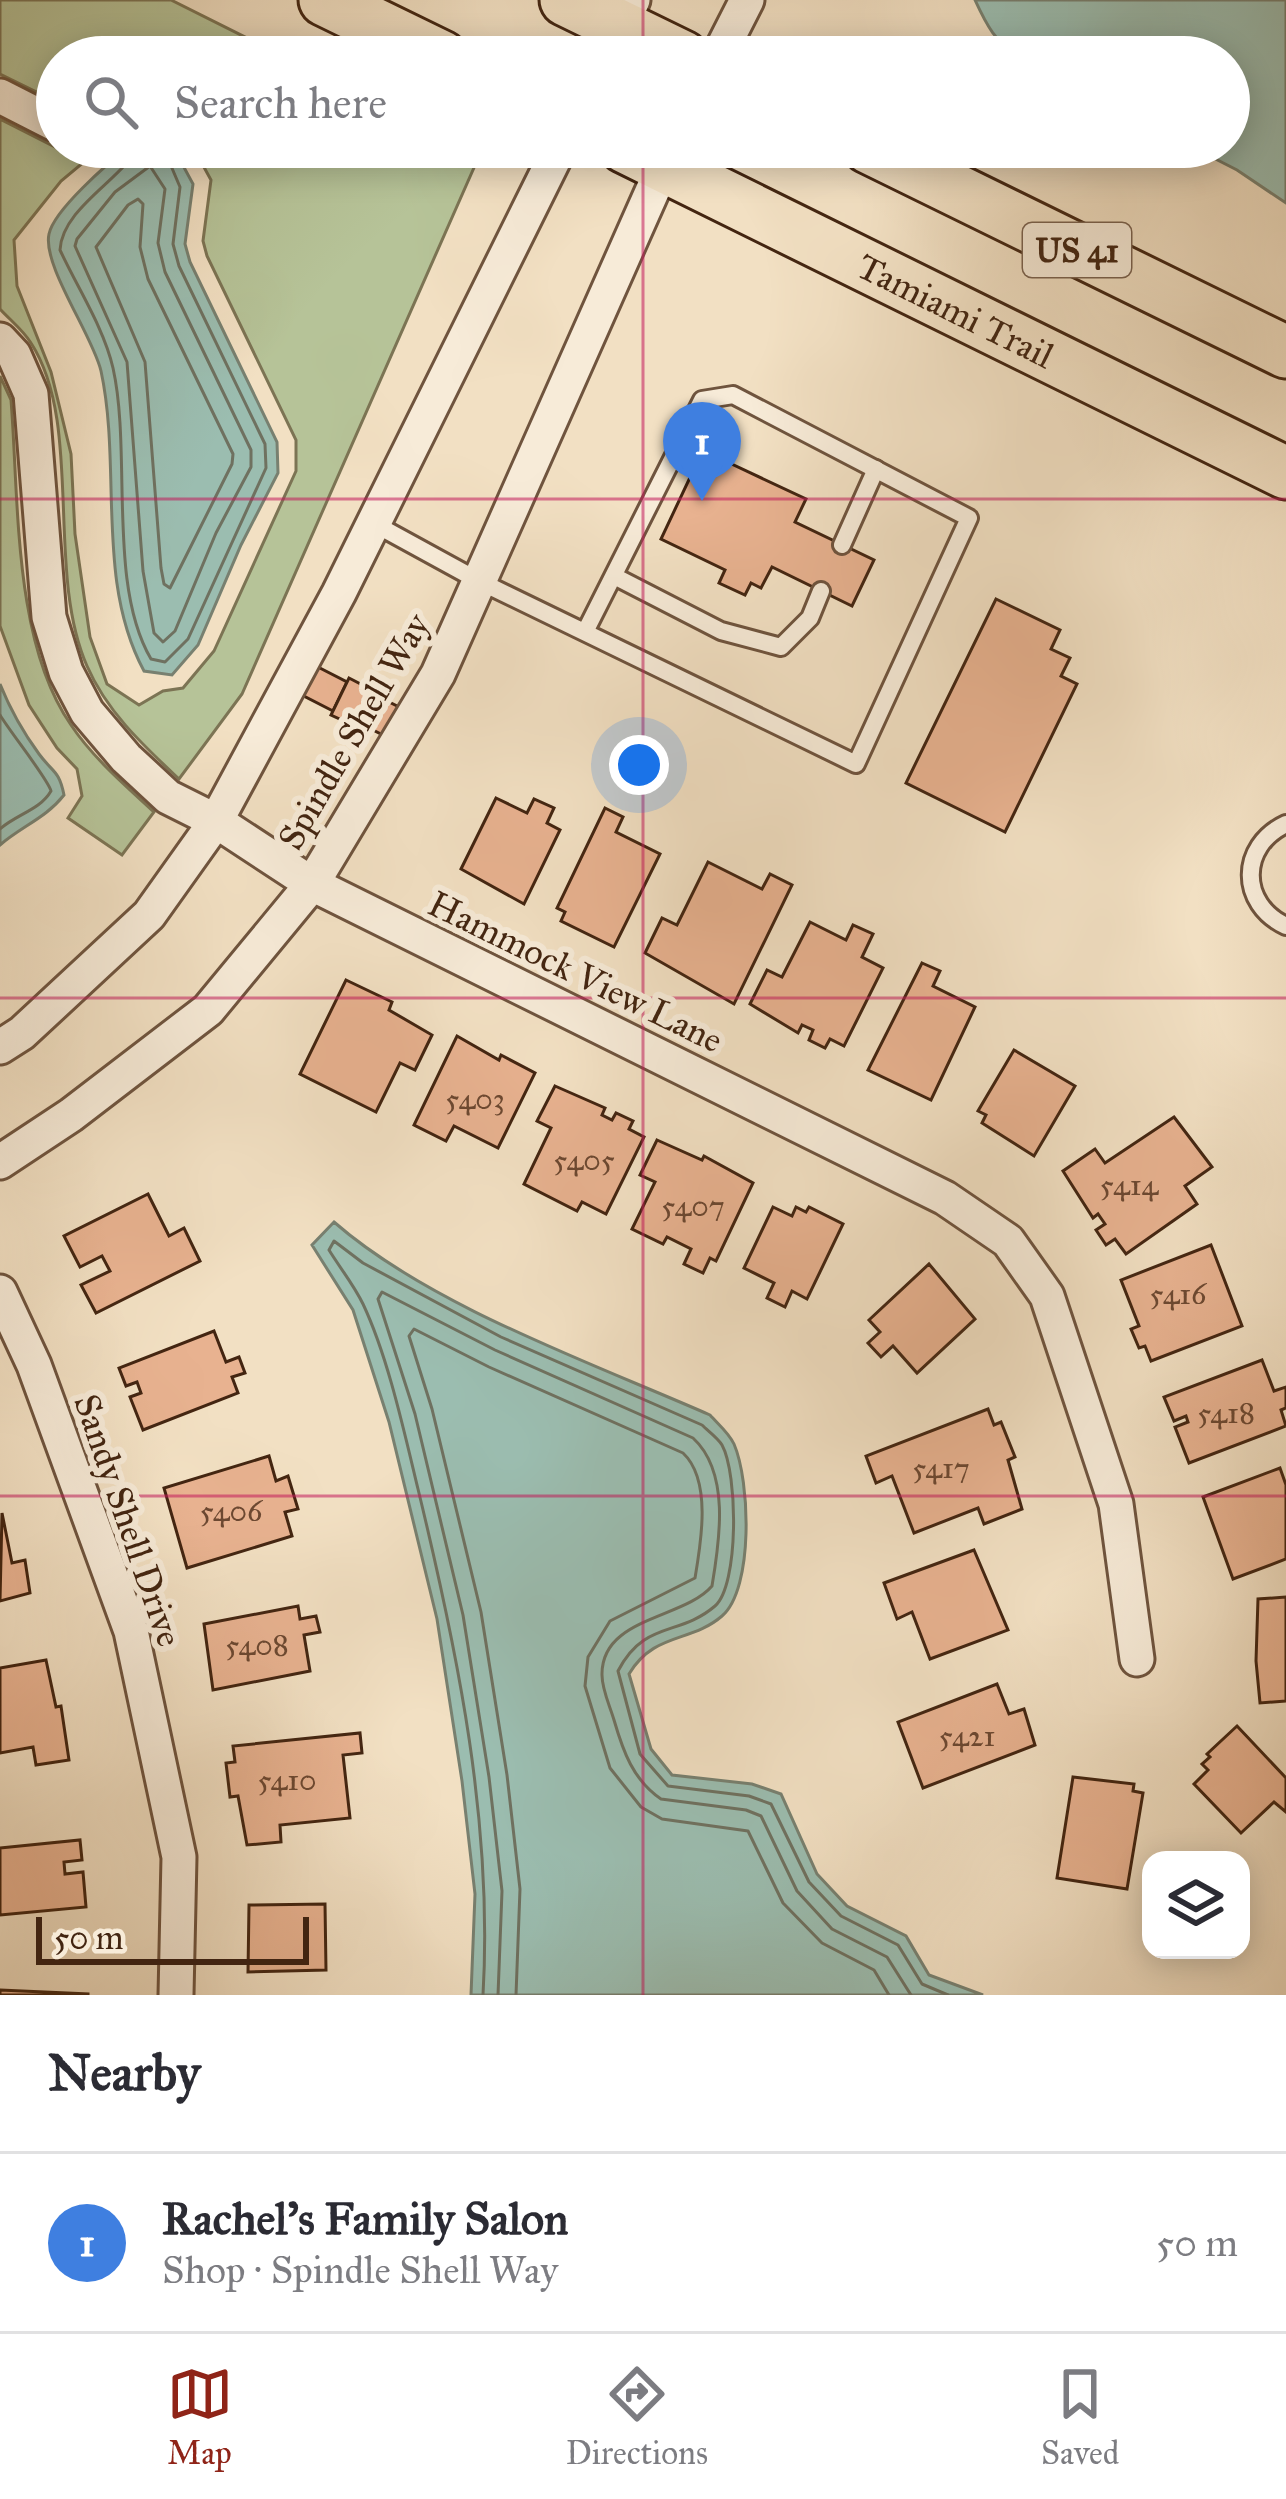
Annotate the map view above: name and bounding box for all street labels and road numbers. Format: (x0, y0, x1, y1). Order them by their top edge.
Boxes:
road number: US 41 (1023, 223, 1131, 277)
street label: Tamiami Trail (850, 244, 1061, 378)
street label: Spindle Shell Way (268, 605, 440, 857)
street label: Hammock View Lane (421, 882, 730, 1062)
street label: Sandy Shell Drive (64, 1388, 192, 1652)

